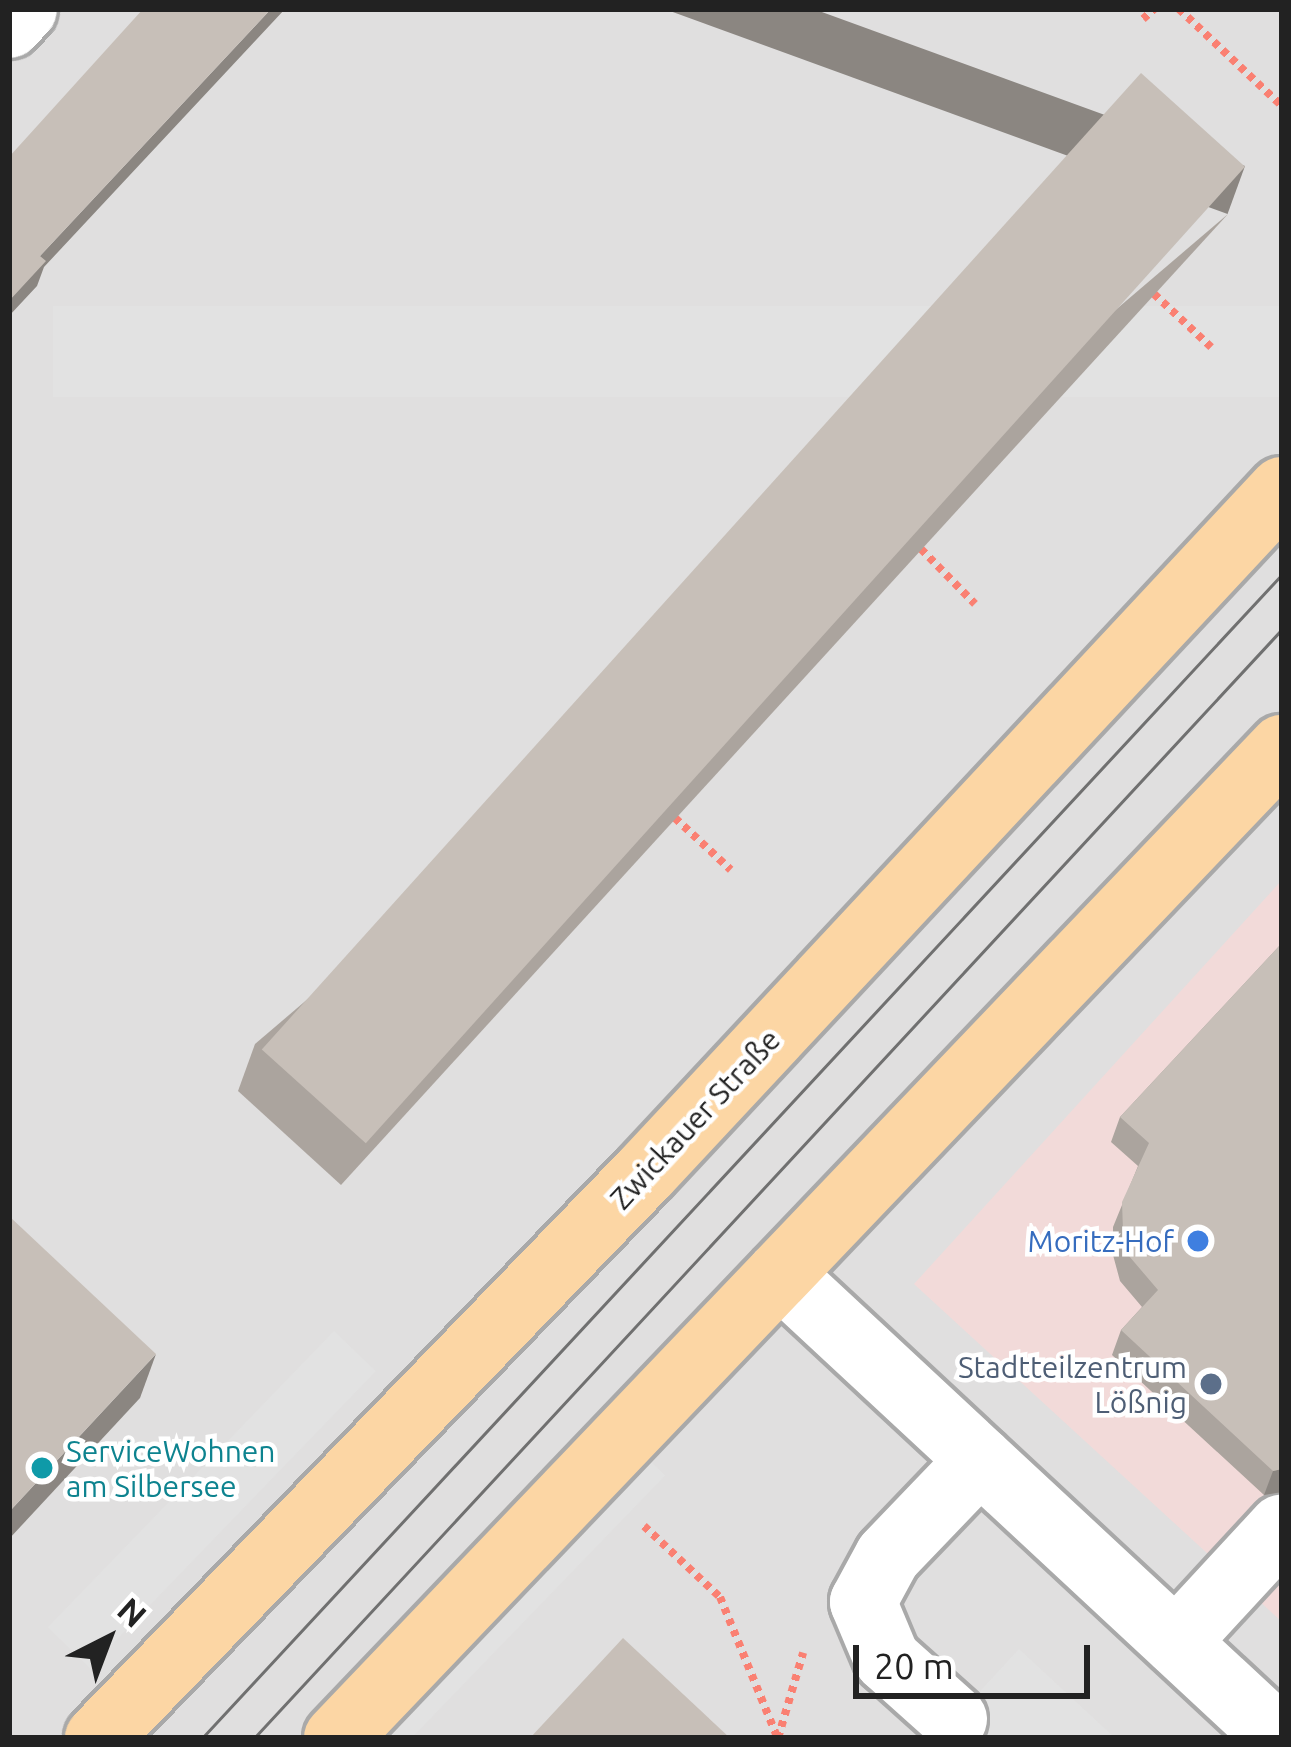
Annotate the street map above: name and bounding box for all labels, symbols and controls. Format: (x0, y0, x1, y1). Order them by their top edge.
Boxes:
street label: Zwickauer Straße (603, 1022, 787, 1216)
place label: Moritz-Hof (1028, 1223, 1174, 1259)
marker: Moritz-Hof (1185, 1228, 1211, 1254)
place label: Stadtteilzentrum Lößnig (958, 1349, 1187, 1420)
marker: Stadtteilzentrum Lößnig (1198, 1371, 1224, 1397)
place label: ServiceWohnen am Silbersee (66, 1433, 275, 1504)
marker: ServiceWohnen am Silbersee (29, 1455, 55, 1481)
north arrow (48, 1579, 168, 1699)
text: N (111, 1590, 154, 1634)
scale bar (859, 1621, 1096, 1695)
text: 20 m (874, 1645, 954, 1686)

